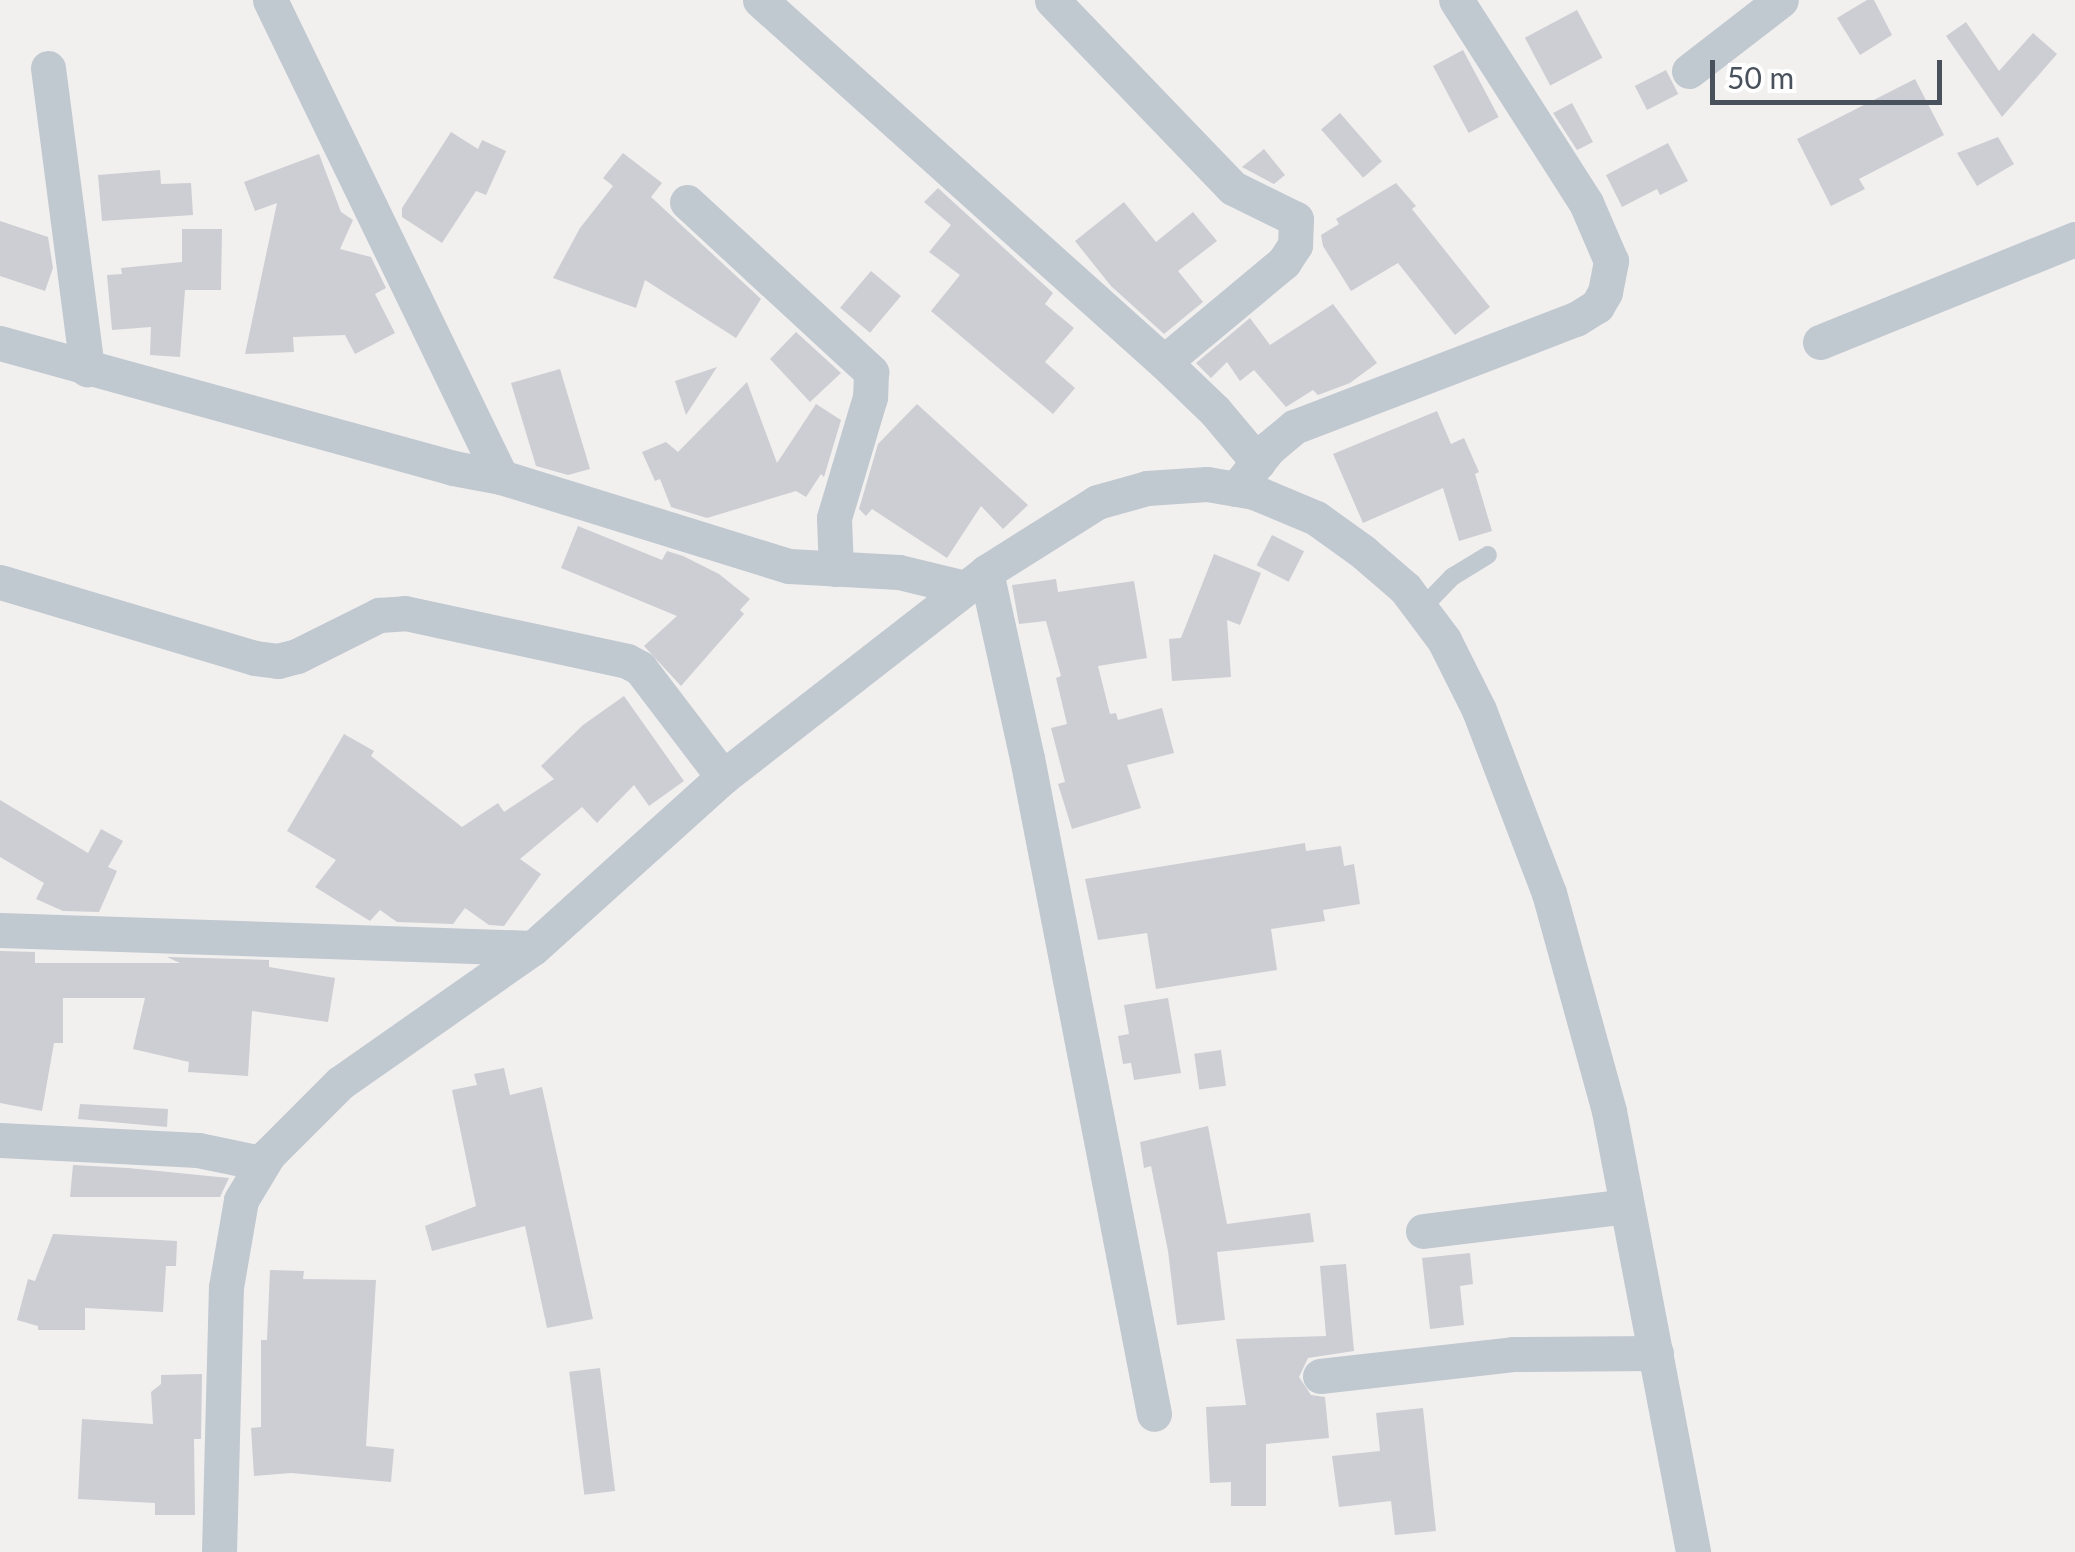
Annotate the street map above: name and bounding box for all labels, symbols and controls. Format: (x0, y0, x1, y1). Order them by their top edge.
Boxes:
scale bar (1715, 40, 1948, 102)
text: 50 m (1727, 59, 1794, 95)

